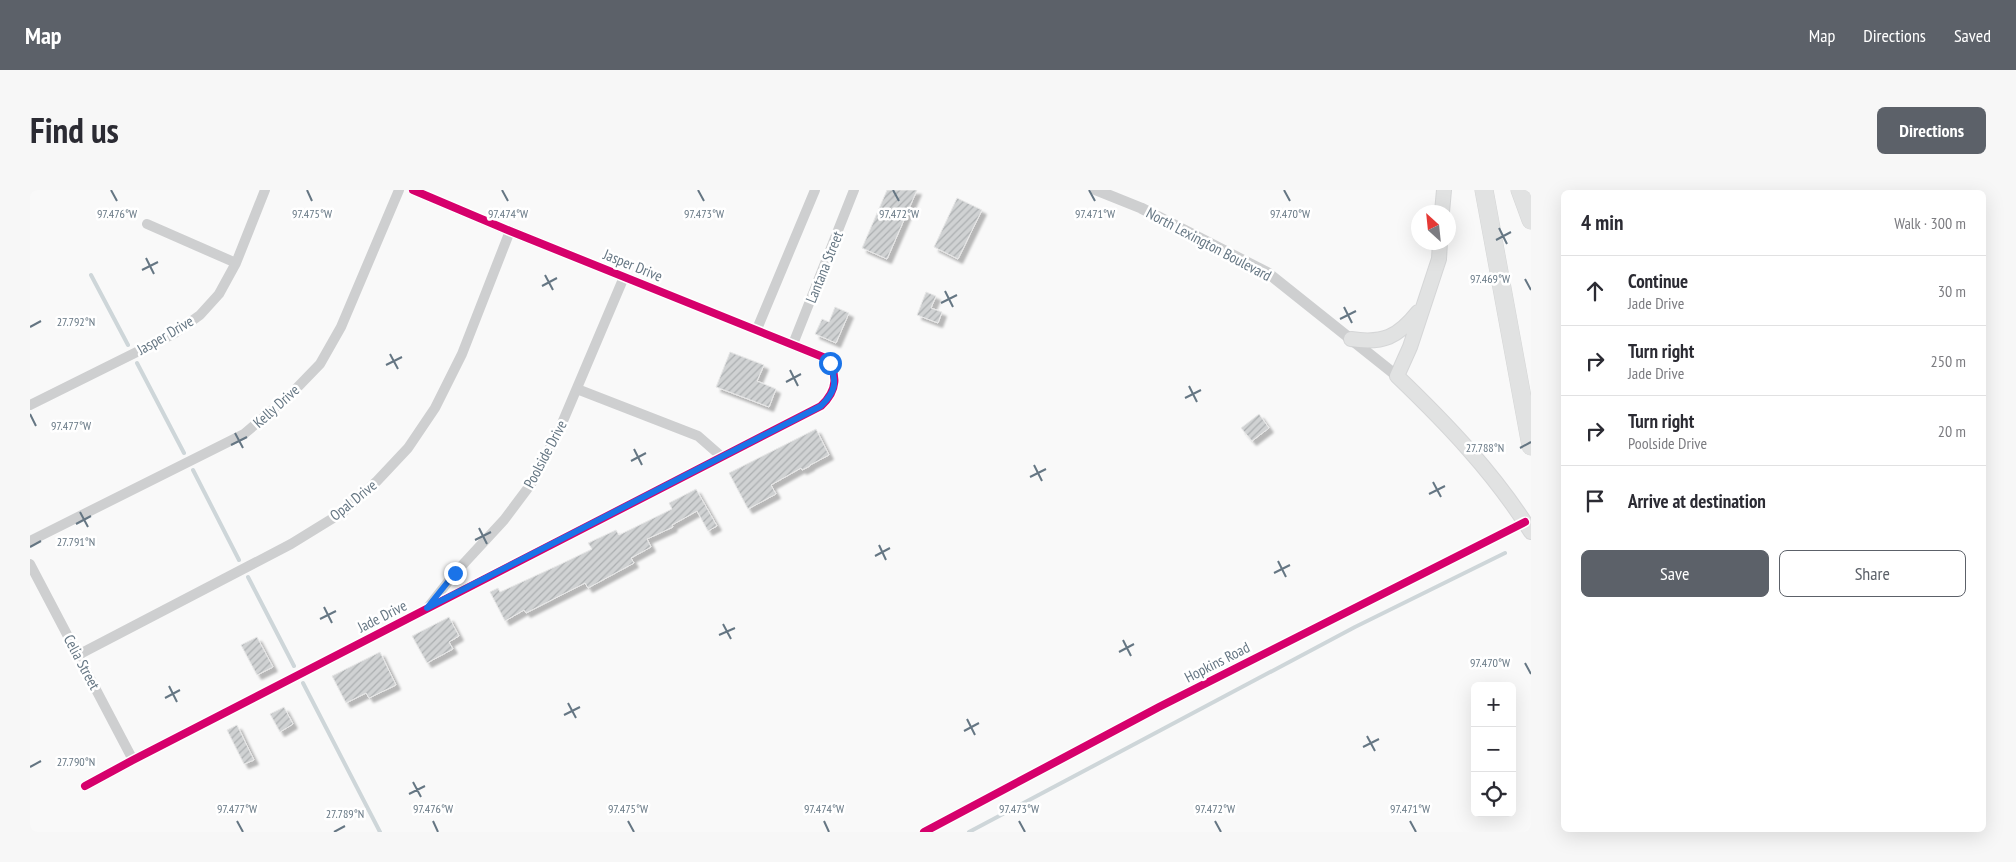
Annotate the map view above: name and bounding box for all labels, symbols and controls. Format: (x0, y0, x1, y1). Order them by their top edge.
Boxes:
text: Map (25, 20, 62, 51)
text: Map (1809, 24, 1835, 47)
text: Directions (1863, 24, 1926, 47)
text: Saved (1954, 24, 1991, 47)
text: Find us (30, 107, 119, 153)
button: Directions (1877, 107, 1986, 154)
street label: North Lexington Boulevard (1143, 203, 1275, 285)
north arrow (1411, 205, 1456, 250)
text: 97.476°W (97, 206, 137, 221)
text: 97.475°W (292, 206, 332, 221)
text: 97.474°W (488, 206, 528, 221)
text: 97.473°W (684, 206, 724, 221)
text: 97.472°W (879, 206, 919, 221)
text: 97.471°W (1075, 206, 1115, 221)
text: 97.470°W (1270, 206, 1310, 221)
text: 4 min (1581, 209, 1623, 236)
text: Walk · 300 m (1894, 213, 1966, 233)
street label: Lantana Street (801, 228, 847, 306)
street label: Jasper Drive (600, 244, 665, 285)
text: Continue (1628, 269, 1688, 293)
text: 97.469°W (1470, 271, 1510, 286)
icon: ahead (1581, 277, 1609, 305)
text: 30 m (1938, 281, 1966, 301)
text: Jade Drive (1628, 293, 1684, 313)
street label: Jasper Drive (133, 311, 197, 359)
text: 27.792°N (57, 314, 95, 329)
text: Turn right (1628, 339, 1694, 363)
icon: right (1581, 347, 1609, 375)
text: 250 m (1931, 351, 1966, 371)
route start (819, 352, 842, 375)
text: Jade Drive (1628, 363, 1684, 383)
street label: Kelly Drive (249, 380, 303, 432)
text: Turn right (1628, 409, 1694, 433)
street label: Poolside Drive (519, 417, 571, 491)
icon: right (1581, 417, 1609, 445)
text: 97.477°W (51, 418, 91, 433)
text: 20 m (1938, 421, 1966, 441)
text: Poolside Drive (1628, 433, 1707, 453)
text: 27.788°N (1466, 440, 1504, 455)
street label: Opal Drive (326, 475, 380, 525)
icon: arrive (1581, 487, 1609, 515)
text: Arrive at destination (1628, 489, 1766, 513)
text: 27.791°N (57, 534, 95, 549)
button: Save (1581, 550, 1769, 597)
button: Share (1779, 550, 1966, 597)
route end (444, 562, 467, 585)
street label: Jade Drive (353, 596, 410, 637)
street label: Celia Street (60, 631, 104, 693)
street label: Hopkins Road (1181, 638, 1253, 686)
text: 97.470°W (1470, 655, 1510, 670)
map controls (1471, 682, 1516, 817)
button: + (1471, 682, 1516, 727)
button: − (1471, 727, 1516, 772)
text: 27.790°N (57, 754, 95, 769)
button: locate (1471, 772, 1516, 817)
text: 97.477°W (217, 801, 257, 816)
text: 97.476°W (413, 801, 453, 816)
text: 97.475°W (608, 801, 648, 816)
text: 97.474°W (804, 801, 844, 816)
text: 97.473°W (999, 801, 1039, 816)
text: 97.472°W (1195, 801, 1235, 816)
text: 97.471°W (1390, 801, 1430, 816)
text: 27.789°N (326, 806, 364, 821)

